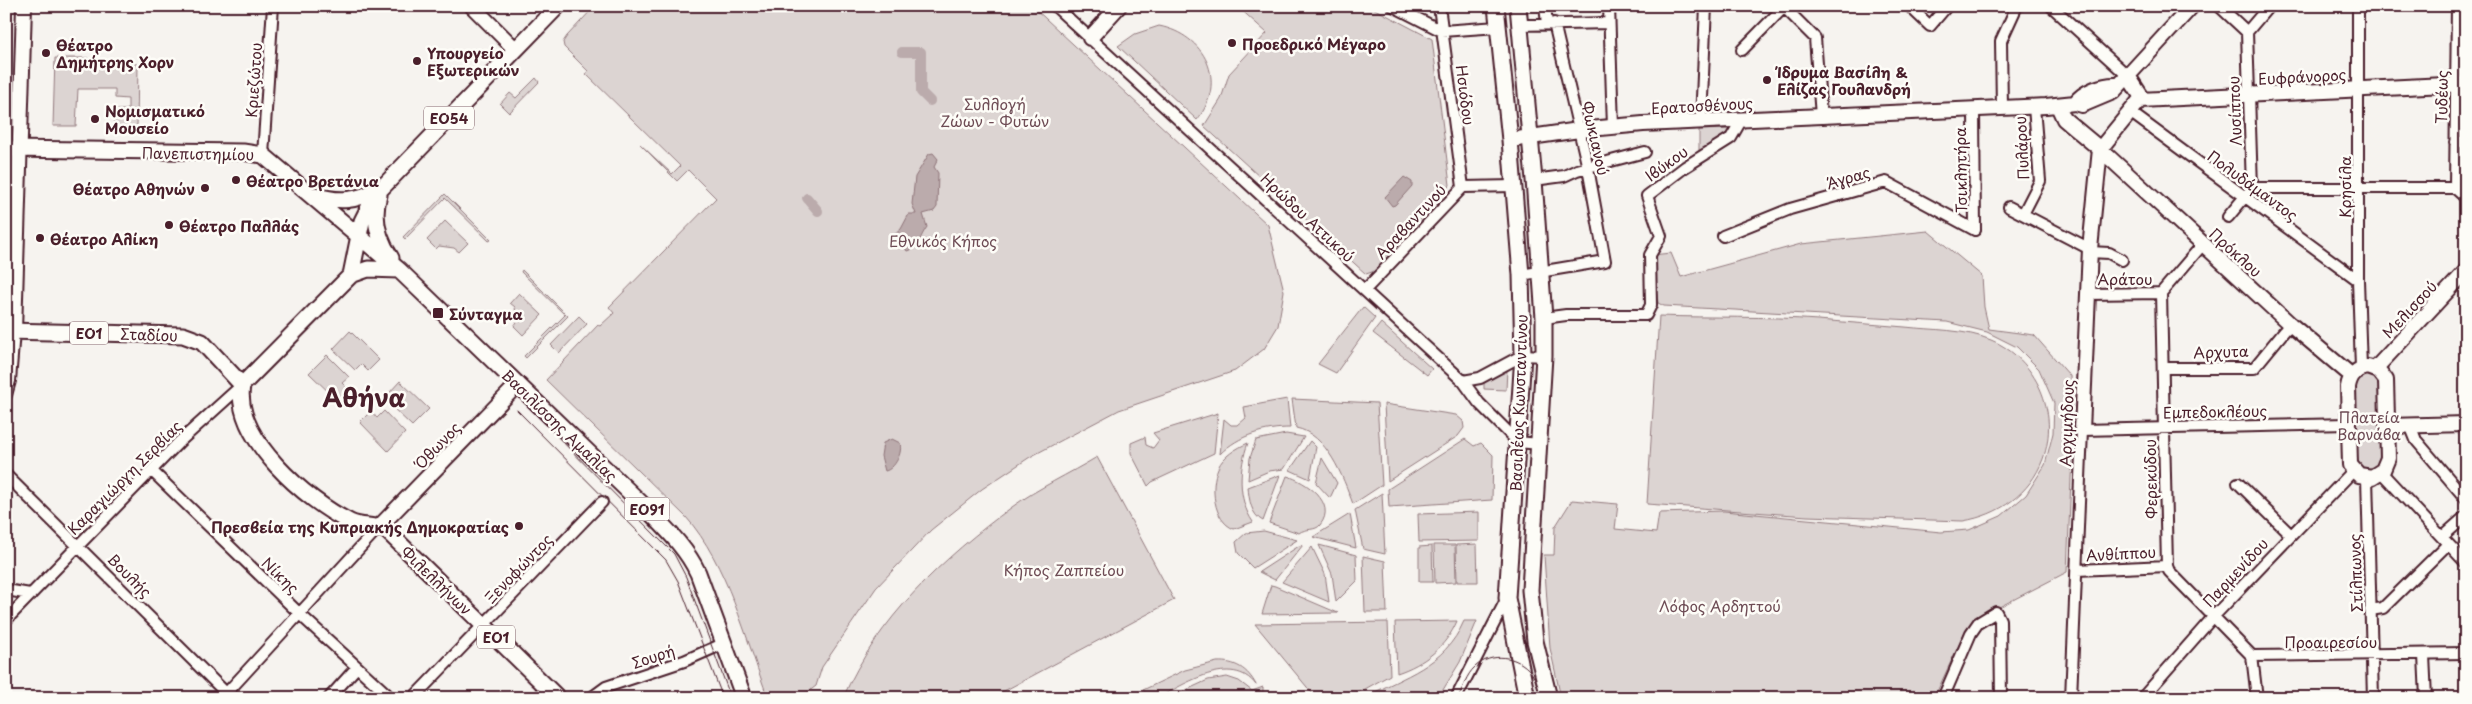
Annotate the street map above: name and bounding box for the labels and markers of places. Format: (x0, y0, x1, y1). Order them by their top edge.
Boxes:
place label: Προεδρικό Μέγαρο (1242, 32, 1386, 55)
place label: Θέατρο Δημήτρης Χορν (56, 33, 174, 73)
marker: Προεδρικό Μέγαρο (1226, 37, 1238, 49)
place label: Υπουργείο Εξωτερικών (427, 41, 520, 81)
marker: Θέατρο Δημήτρης Χορν (40, 47, 52, 59)
marker: Υπουργείο Εξωτερικών (411, 55, 423, 67)
place label: Ίδρυμα Βασίλη & Ελίζας Γουλανδρή (1774, 60, 1911, 100)
marker: Ίδρυμα Βασίλη & Ελίζας Γουλανδρή (1761, 74, 1773, 86)
place label: Νομισματικό Μουσείο (105, 99, 205, 139)
marker: Νομισματικό Μουσείο (89, 113, 101, 125)
place label: Θέατρο Βρετάνια (246, 169, 380, 192)
marker: Θέατρο Βρετάνια (230, 174, 242, 186)
place label: Θέατρο Αθηνών (73, 177, 195, 200)
marker: Θέατρο Αθηνών (199, 182, 211, 194)
place label: Θέατρο Παλλάς (179, 214, 299, 237)
marker: Θέατρο Παλλάς (163, 219, 175, 231)
place label: Θέατρο Αλίκη (50, 227, 158, 250)
marker: Θέατρο Αλίκη (34, 232, 46, 244)
place label: Σύνταγμα (449, 302, 524, 325)
marker: Σύνταγμα (431, 306, 445, 320)
place label: Πρεσβεία της Κυπριακής Δημοκρατίας (211, 515, 509, 538)
marker: Πρεσβεία της Κυπριακής Δημοκρατίας (513, 520, 525, 532)

